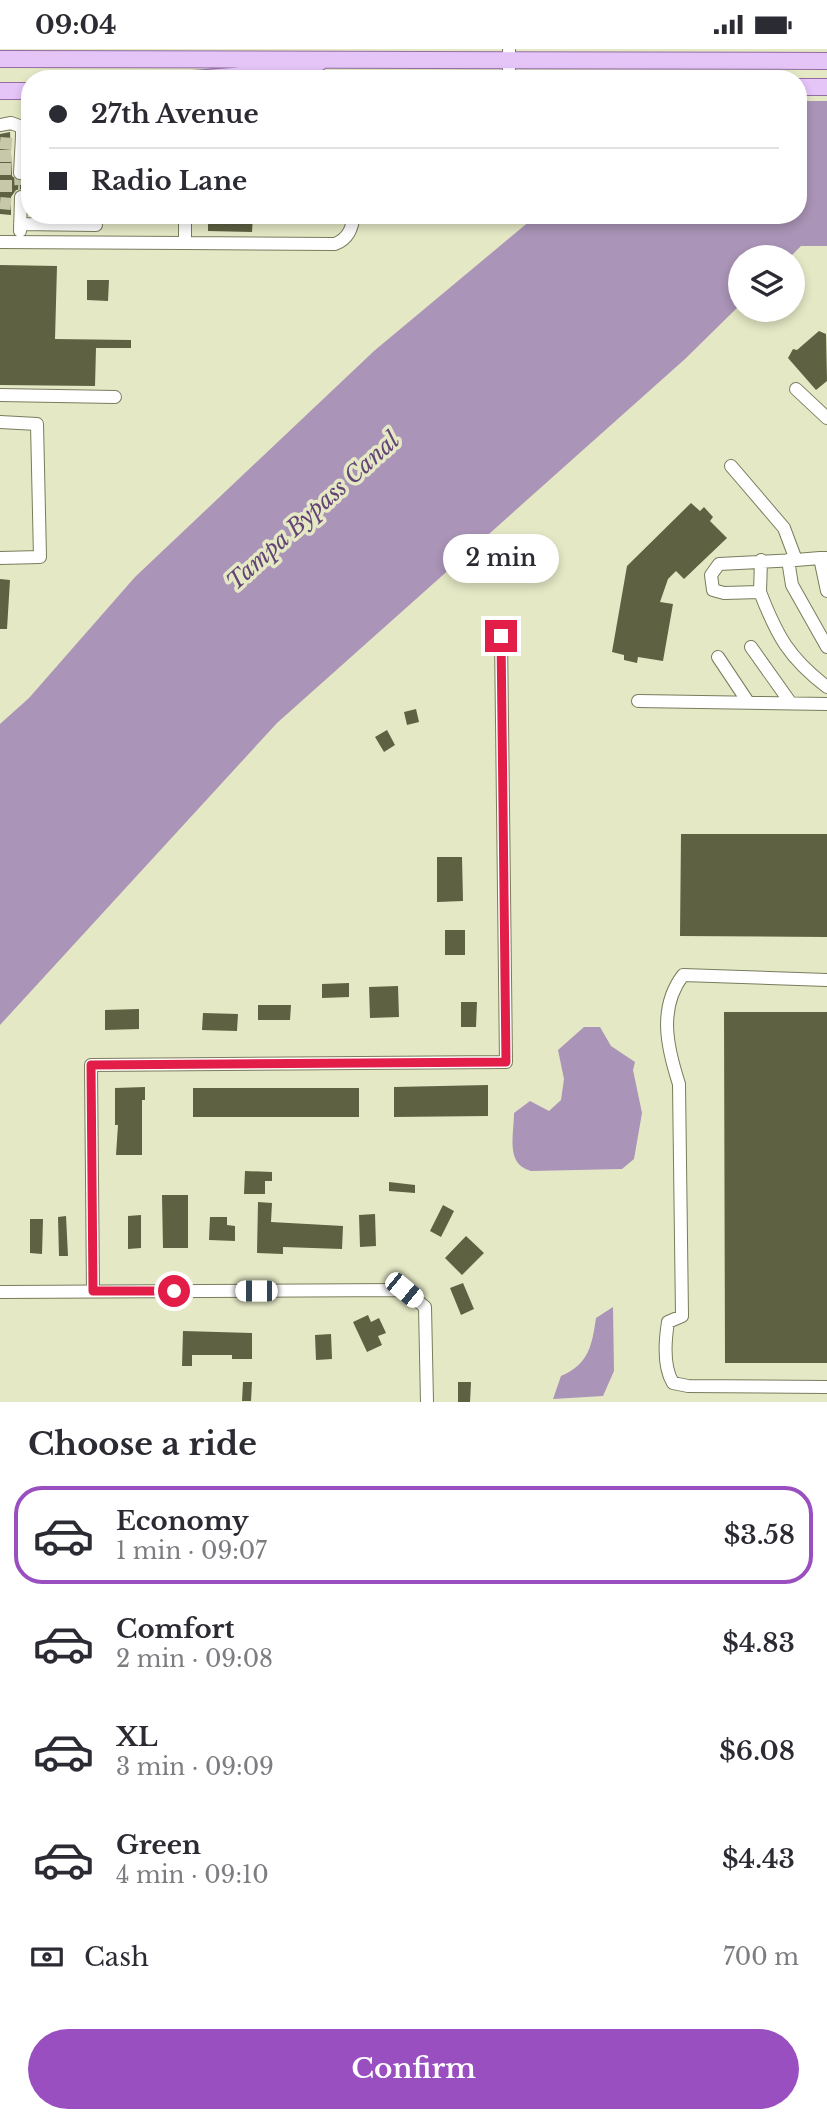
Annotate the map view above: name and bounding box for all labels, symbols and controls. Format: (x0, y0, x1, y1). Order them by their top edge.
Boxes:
text: 09:04 (35, 9, 116, 41)
text: 27th Avenue (91, 98, 259, 130)
text: Radio Lane (91, 165, 247, 197)
map controls (728, 245, 805, 322)
button: layers (728, 245, 805, 322)
water label: Tampa Bypass Canal (221, 425, 406, 596)
callout: 2 min (443, 535, 559, 583)
text: 2 min (466, 544, 536, 572)
route end (485, 620, 517, 652)
car (382, 1269, 427, 1311)
route start (158, 1275, 190, 1307)
car (236, 1281, 278, 1302)
text: Choose a ride (28, 1424, 257, 1464)
icon: car (32, 1504, 95, 1567)
text: Economy (116, 1505, 249, 1537)
text: $3.58 (724, 1519, 795, 1551)
text: 1 min · 09:07 (116, 1537, 267, 1565)
icon: car (32, 1612, 95, 1675)
text: Comfort (116, 1613, 234, 1645)
text: $4.83 (722, 1627, 795, 1659)
text: 2 min · 09:08 (116, 1645, 273, 1673)
icon: car (32, 1720, 95, 1783)
text: XL (116, 1721, 158, 1753)
text: $6.08 (719, 1735, 795, 1767)
text: 3 min · 09:09 (116, 1753, 274, 1781)
icon: car (32, 1828, 95, 1891)
text: Green (116, 1829, 201, 1861)
text: $4.43 (722, 1843, 795, 1875)
text: 4 min · 09:10 (116, 1861, 269, 1889)
icon: cash (28, 1938, 66, 1976)
text: Cash (84, 1941, 149, 1973)
text: 700 m (723, 1943, 799, 1971)
button: Confirm (28, 2029, 799, 2109)

